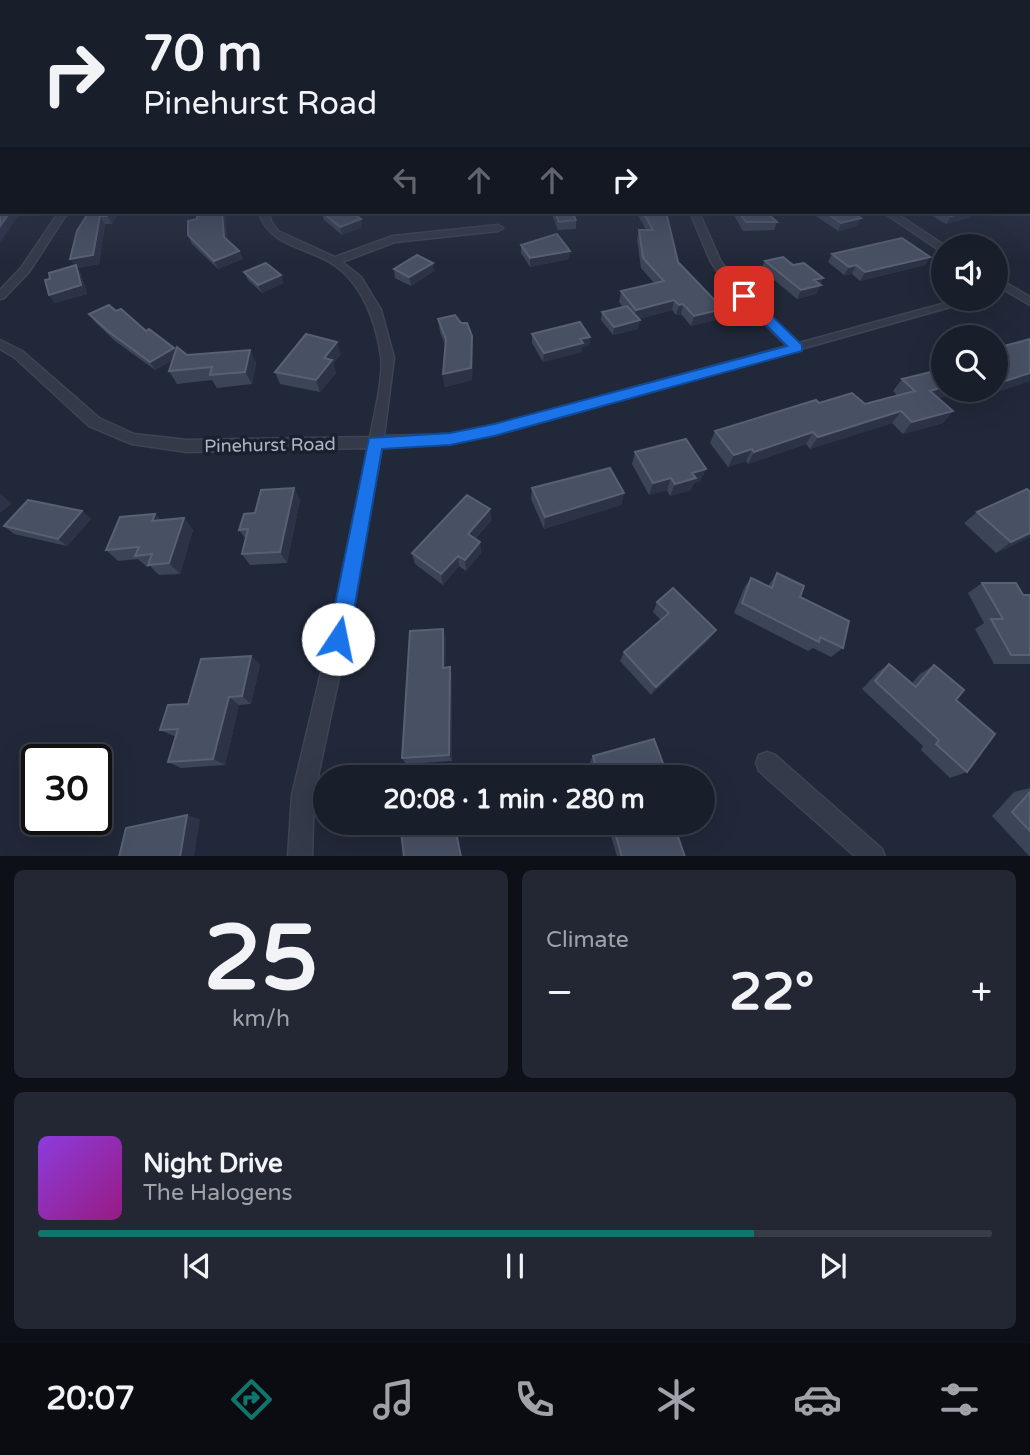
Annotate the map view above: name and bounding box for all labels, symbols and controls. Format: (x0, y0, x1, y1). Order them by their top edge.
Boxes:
text: 70 m (143, 25, 262, 84)
icon: right (28, 28, 119, 119)
text: Pinehurst Road (143, 85, 377, 123)
icon: left (387, 161, 425, 199)
icon: ahead (460, 161, 498, 199)
icon: ahead (533, 161, 571, 199)
icon: right (606, 161, 644, 199)
map controls (931, 234, 1008, 402)
button: sound (931, 234, 1008, 311)
pin (714, 266, 774, 326)
icon: arrive (725, 277, 763, 315)
button: search (931, 325, 1008, 402)
street label: Pinehurst Road (204, 433, 336, 457)
position arrow (301, 602, 375, 676)
speed limit sign: 30 (21, 744, 112, 835)
text: 20:08 · 1 min · 280 m (383, 784, 645, 815)
text: 25 (204, 904, 318, 1014)
text: Climate (546, 926, 629, 954)
text: 22° (729, 961, 814, 1024)
text: − (546, 970, 573, 1016)
text: + (971, 970, 992, 1016)
text: km/h (232, 1005, 290, 1033)
text: Night Drive (143, 1148, 283, 1179)
text: The Halogens (143, 1179, 292, 1207)
icon: previous (178, 1247, 216, 1285)
icon: pause (496, 1247, 534, 1285)
icon: next (814, 1247, 852, 1285)
icon: directions (227, 1375, 276, 1424)
icon: music (369, 1375, 418, 1424)
icon: phone (510, 1375, 559, 1424)
icon: climate (652, 1375, 701, 1424)
icon: car (793, 1375, 842, 1424)
icon: filters (935, 1375, 984, 1424)
text: 20:07 (46, 1380, 135, 1418)

